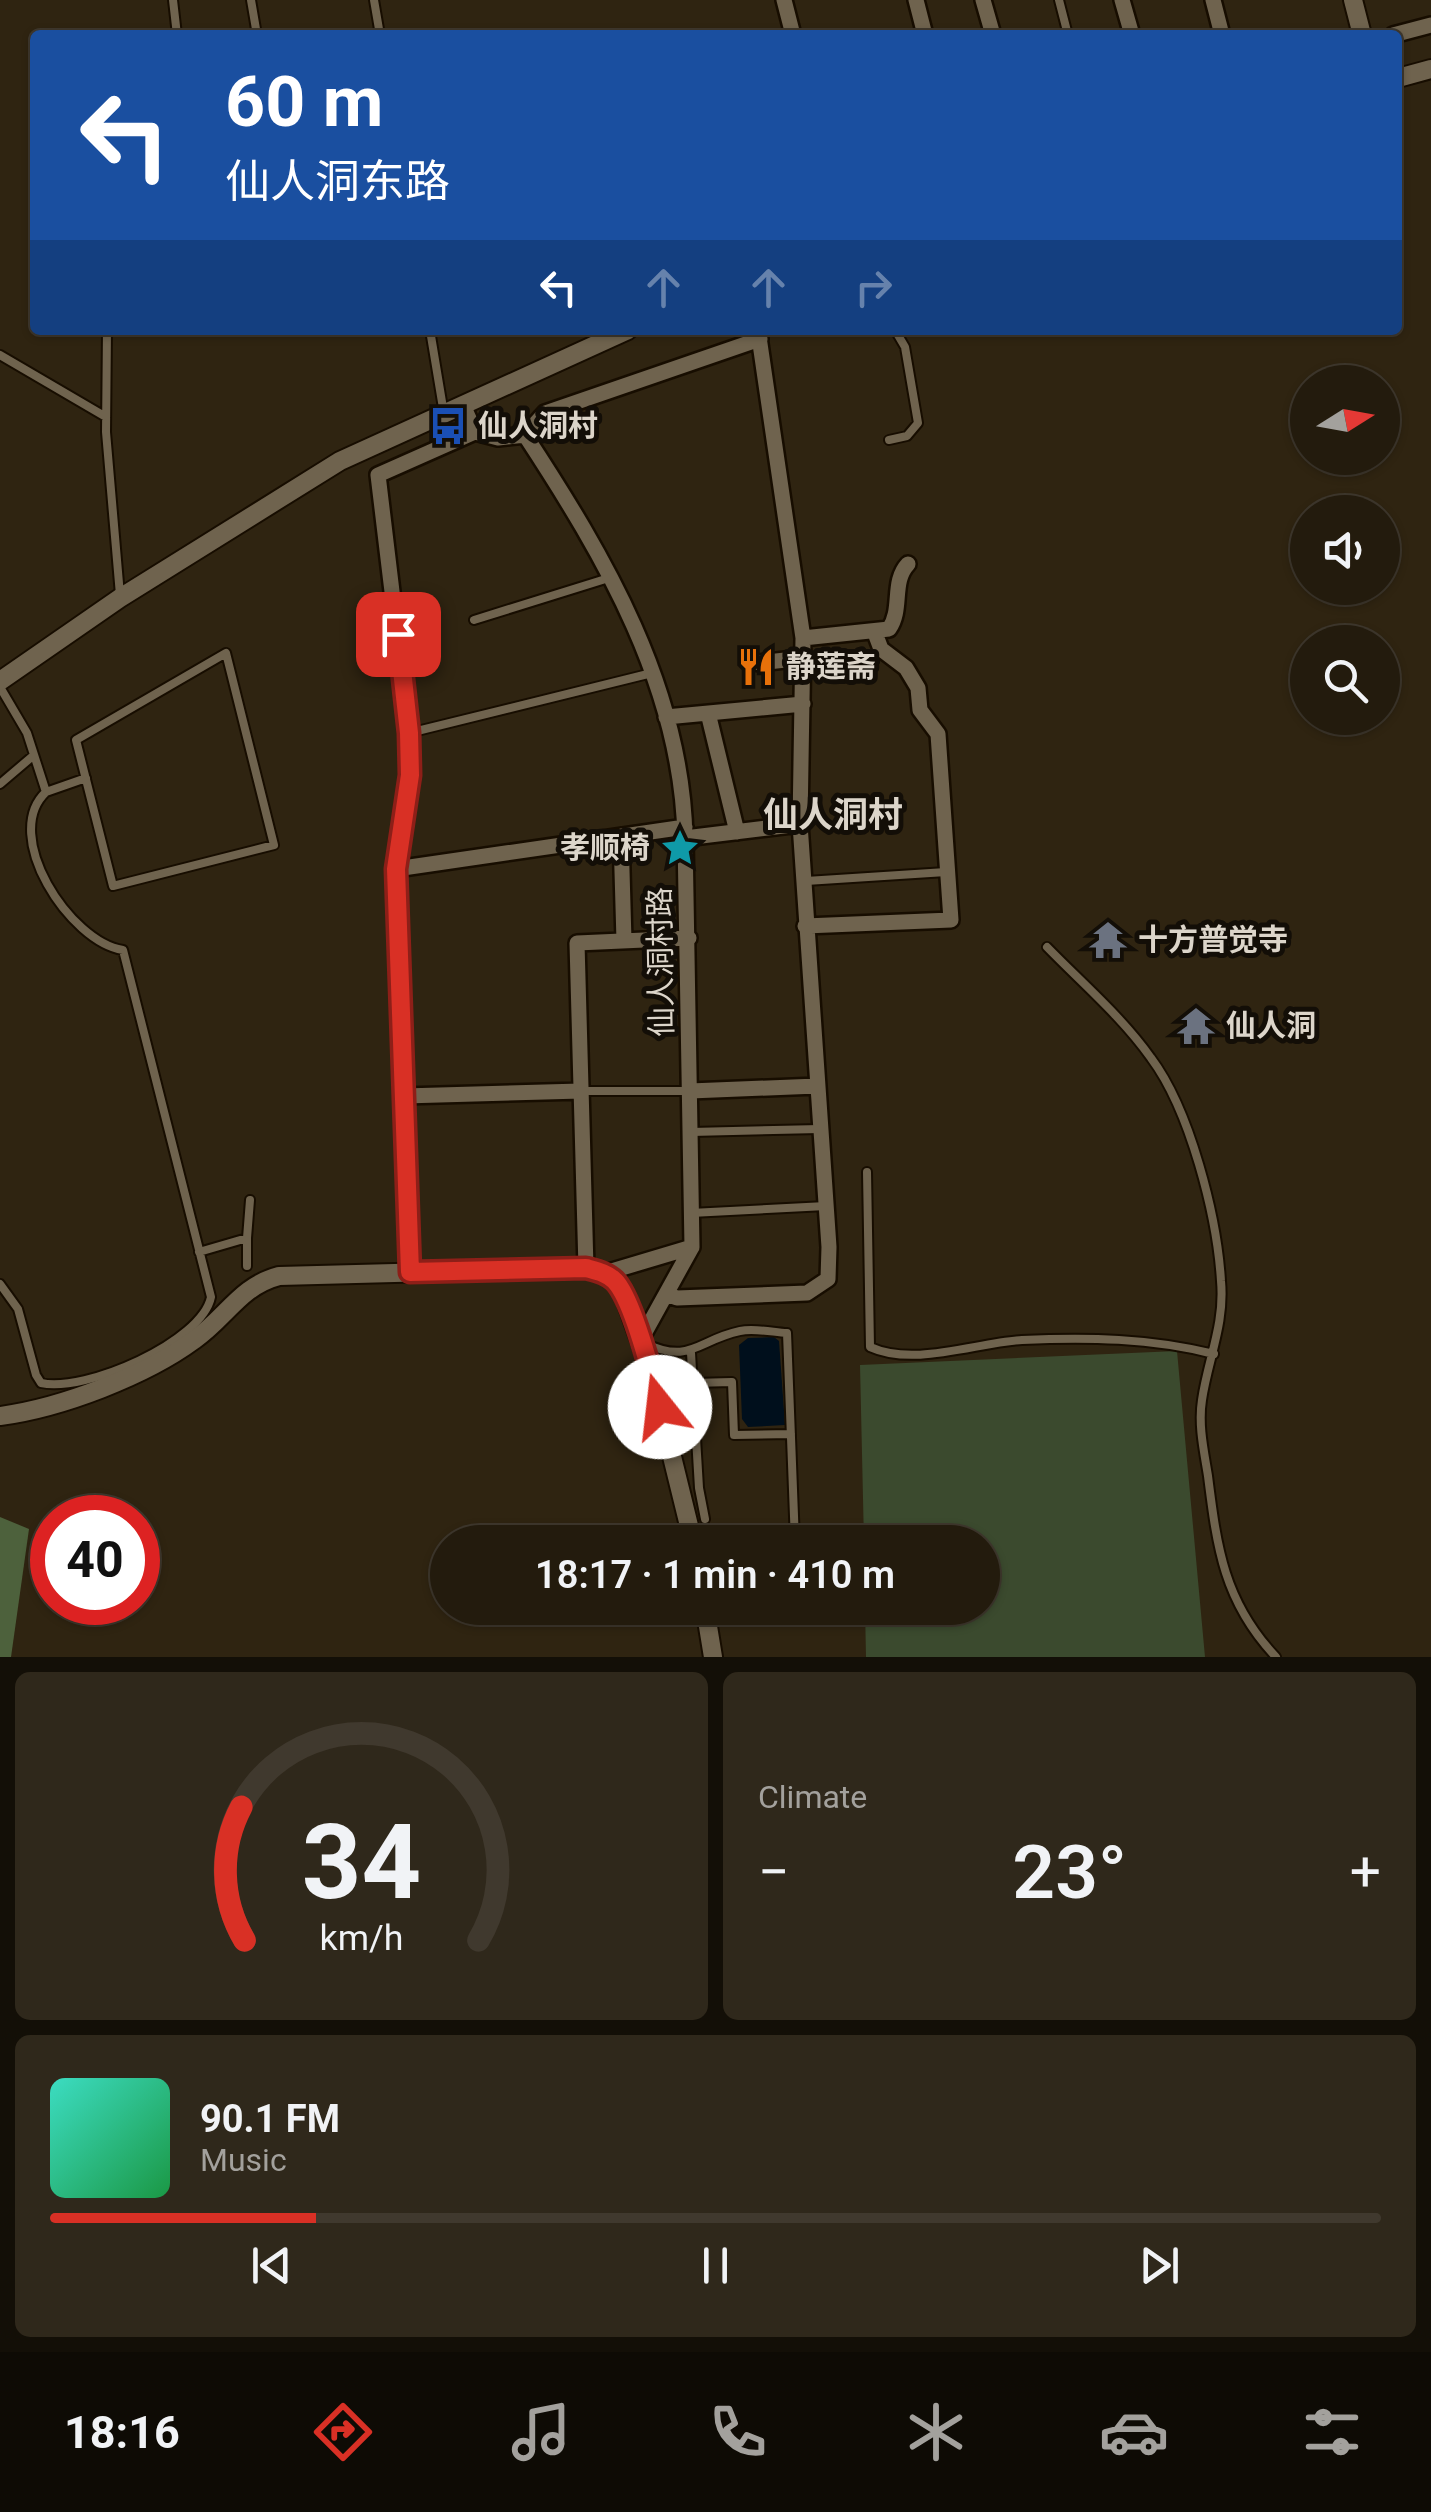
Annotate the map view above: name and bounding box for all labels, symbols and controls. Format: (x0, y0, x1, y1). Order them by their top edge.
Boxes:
text: 60 m (225, 61, 383, 143)
icon: left (60, 70, 190, 200)
text: 仙人洞东路 (225, 155, 450, 208)
icon: left (531, 260, 586, 315)
icon: ahead (636, 260, 691, 315)
icon: ahead (741, 260, 796, 315)
icon: right (846, 260, 901, 315)
north arrow (1290, 365, 1400, 475)
map controls (1290, 365, 1400, 735)
bus stop icon: 仙人洞村 (427, 405, 469, 447)
place label: 仙人洞村 (478, 408, 598, 443)
button: sound (1290, 495, 1400, 605)
pin (356, 592, 441, 677)
icon: arrive (371, 607, 426, 662)
button: search (1290, 625, 1400, 735)
restaurant icon: 静莲斋 (735, 646, 777, 688)
place label: 静莲斋 (786, 649, 876, 684)
district label: 仙人洞村 (763, 795, 903, 836)
place icon: 孝顺椅 (659, 827, 701, 869)
place label: 孝顺椅 (560, 830, 650, 865)
street label: 仙人洞村路 (642, 887, 679, 1037)
temple icon: 十方普觉寺 (1087, 919, 1129, 961)
place label: 十方普觉寺 (1138, 922, 1288, 957)
temple icon: 仙人洞 (1175, 1005, 1217, 1047)
place label: 仙人洞 (1226, 1008, 1316, 1043)
position arrow (608, 1355, 712, 1459)
speed limit sign: 40 (30, 1495, 160, 1625)
text: 18:17 · 1 min · 410 m (535, 1553, 895, 1597)
text: Climate (758, 1778, 867, 1816)
text: 34 (302, 1802, 421, 1923)
text: 23° (1012, 1828, 1127, 1916)
text: − (758, 1840, 789, 1904)
text: + (1350, 1840, 1381, 1904)
text: km/h (320, 1917, 403, 1959)
text: 90.1 FM (200, 2097, 340, 2141)
text: Music (200, 2141, 287, 2179)
icon: previous (244, 2238, 299, 2293)
icon: pause (688, 2238, 743, 2293)
icon: next (1132, 2238, 1187, 2293)
icon: directions (308, 2397, 378, 2467)
icon: music (506, 2397, 576, 2467)
icon: phone (703, 2397, 773, 2467)
icon: climate (901, 2397, 971, 2467)
icon: car (1099, 2397, 1169, 2467)
icon: filters (1297, 2397, 1367, 2467)
text: 18:16 (64, 2406, 180, 2459)

